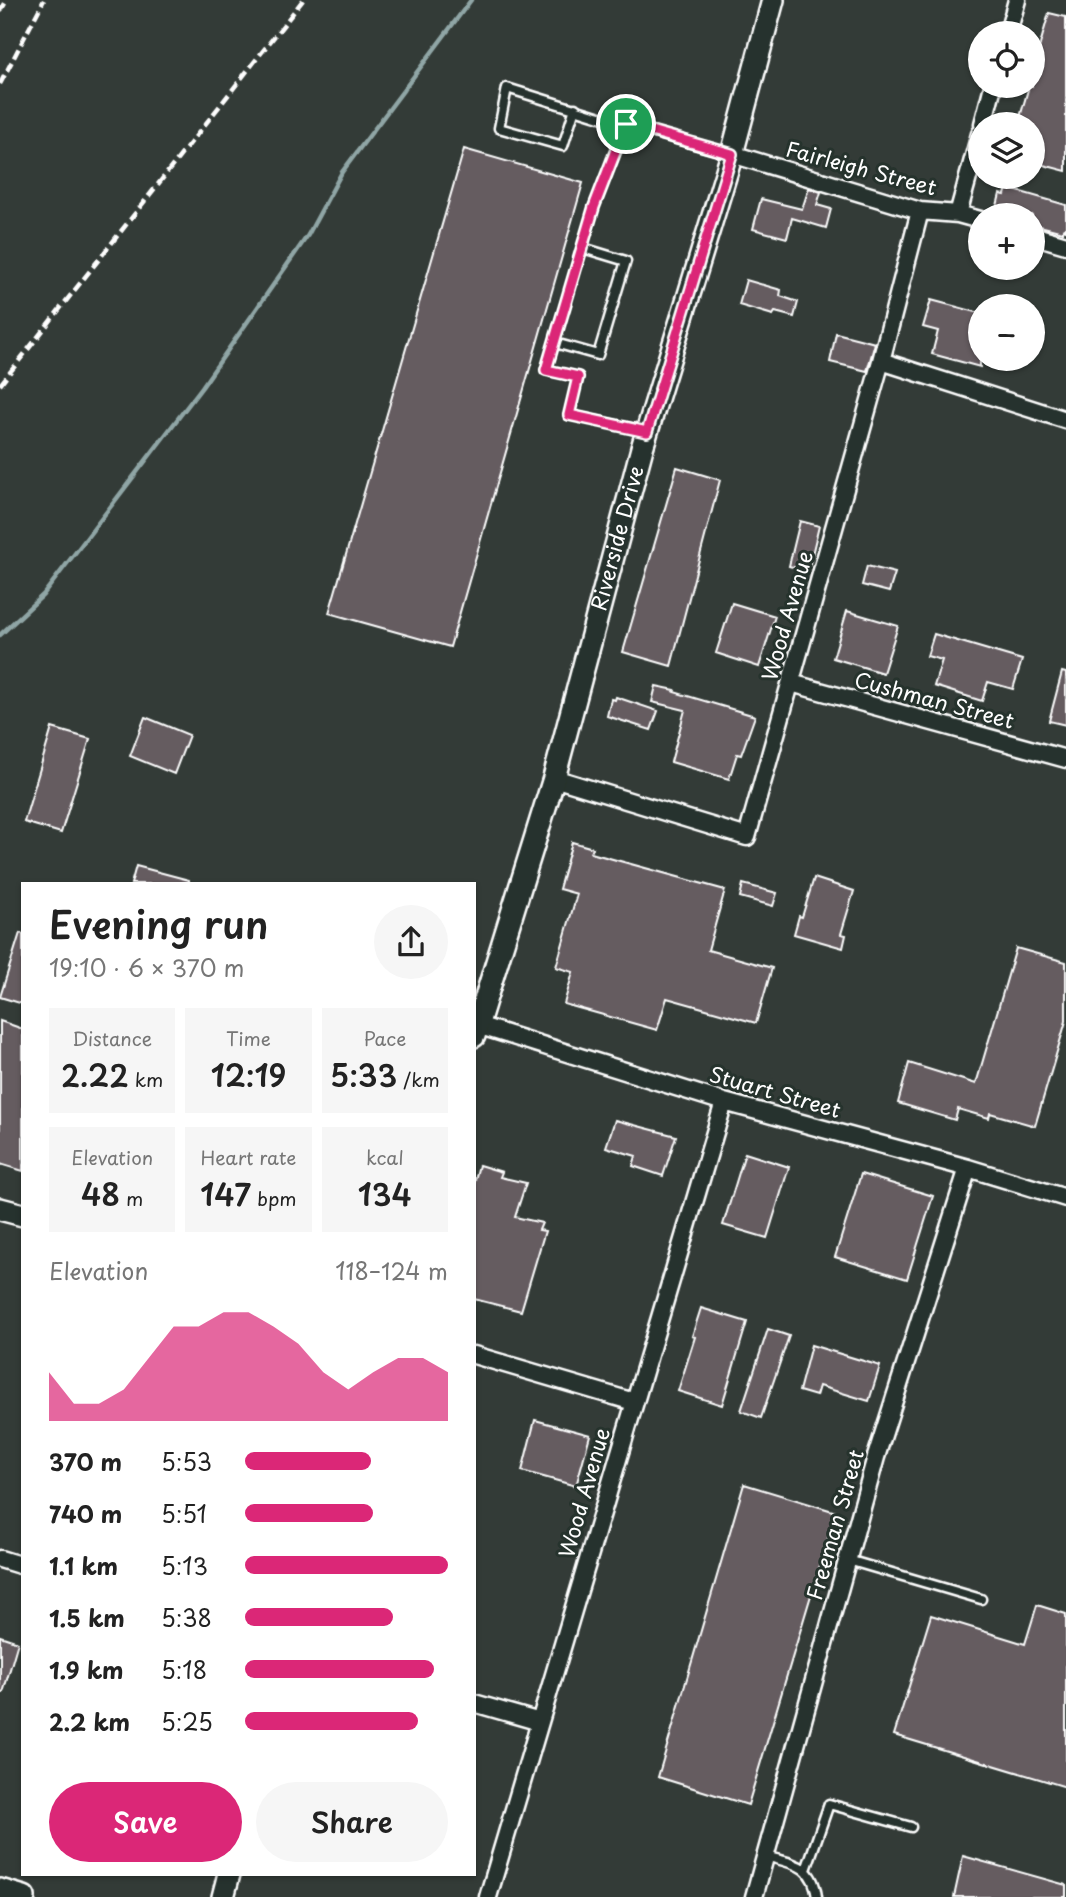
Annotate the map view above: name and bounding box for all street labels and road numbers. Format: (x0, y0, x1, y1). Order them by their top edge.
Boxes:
street label: Fairleigh Street (783, 132, 940, 203)
street label: Riverside Drive (581, 462, 651, 614)
street label: Wood Avenue (752, 547, 820, 684)
street label: Cushman Street (851, 662, 1018, 736)
street label: Stuart Street (706, 1057, 845, 1125)
street label: Wood Avenue (549, 1424, 617, 1561)
street label: Freeman Street (797, 1445, 871, 1603)

